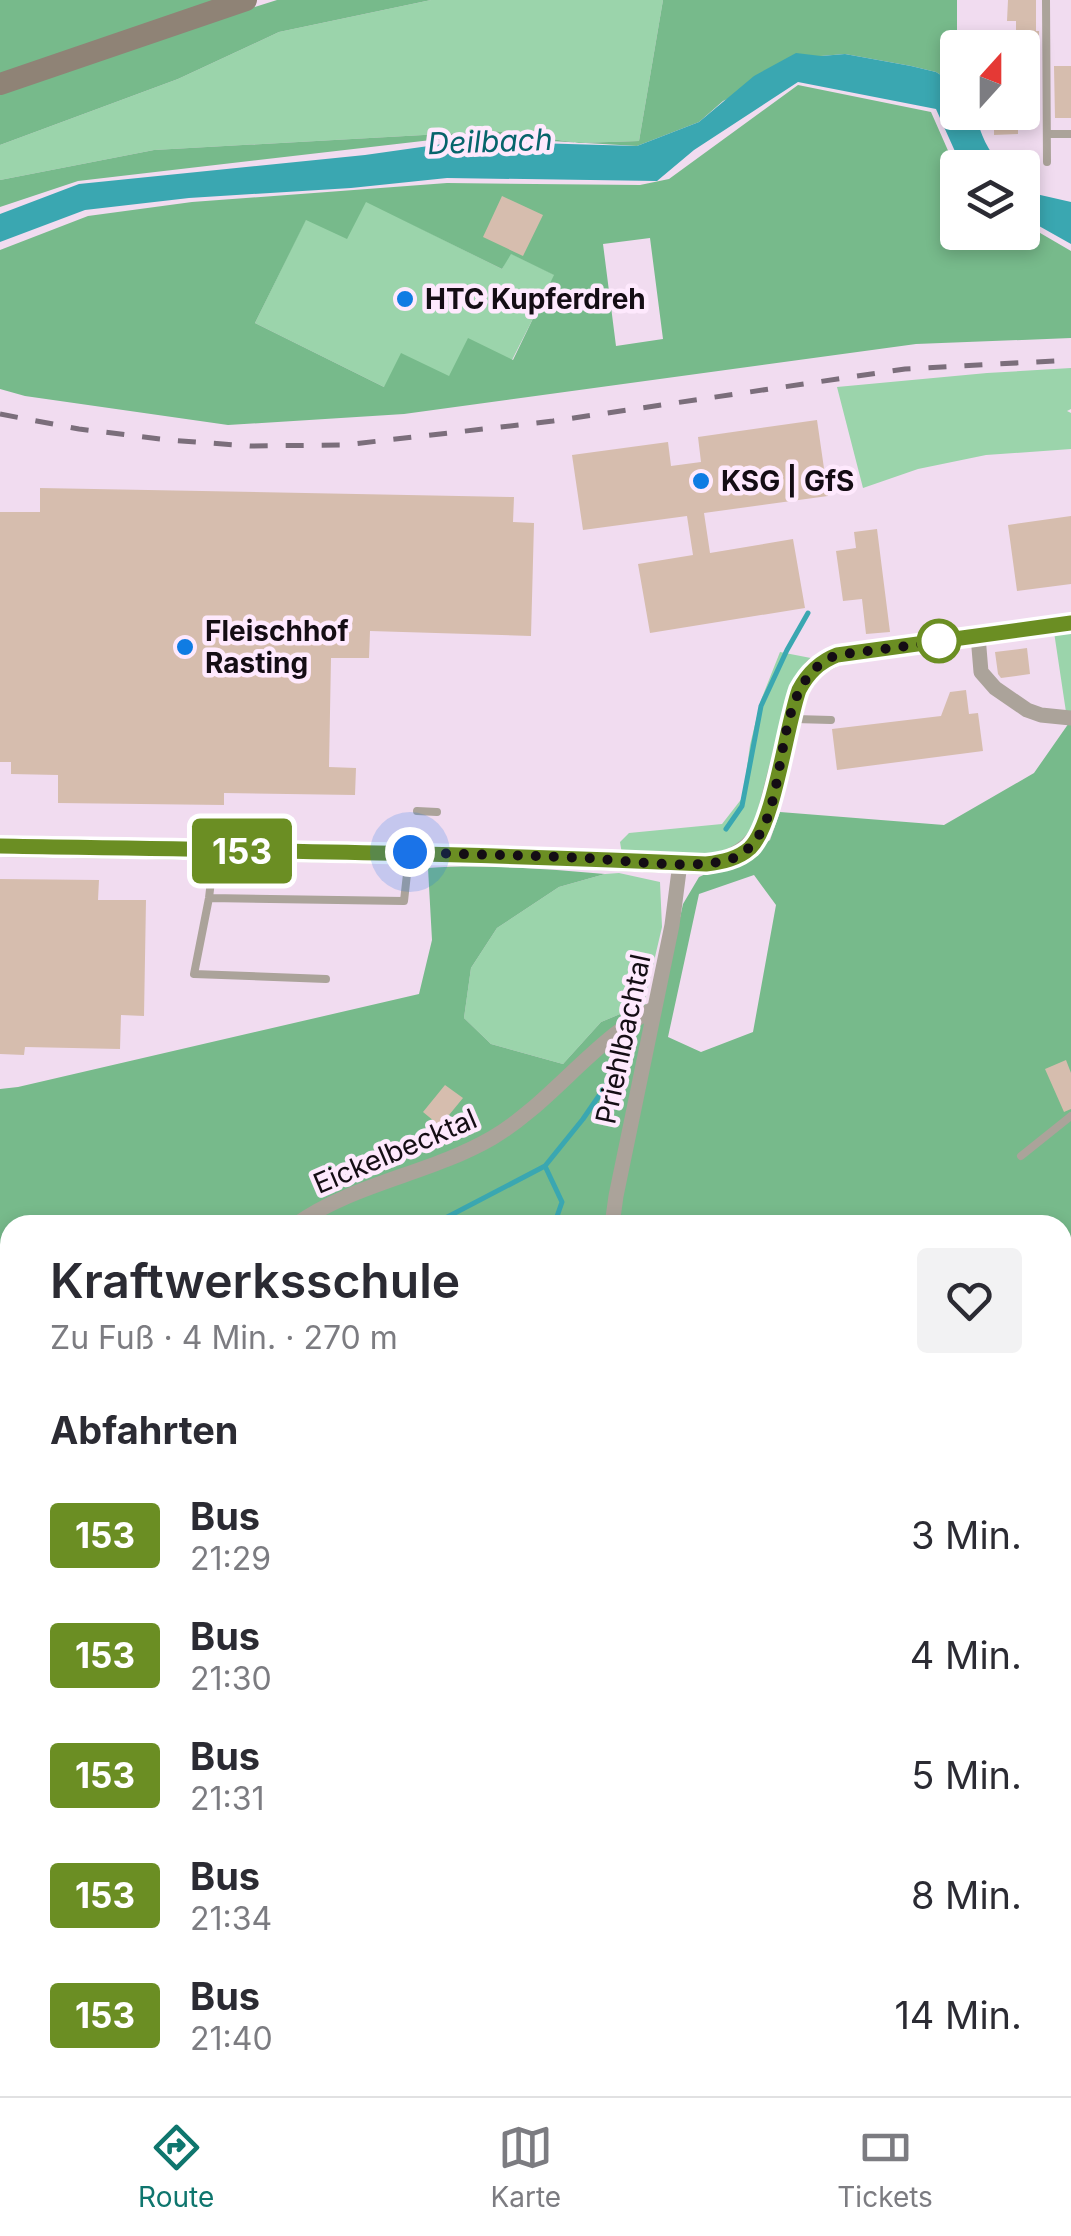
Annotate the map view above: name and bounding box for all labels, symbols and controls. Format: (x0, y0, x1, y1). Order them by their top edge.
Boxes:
north arrow (940, 30, 1040, 130)
map controls (940, 30, 1040, 250)
water label: Deilbach (427, 121, 553, 161)
button: layers (940, 150, 1040, 250)
place label: HTC Kupferdreh (425, 282, 646, 316)
marker: HTC Kupferdreh (394, 288, 416, 310)
place label: KSG | GfS (721, 464, 854, 498)
marker: KSG | GfS (690, 470, 712, 492)
place label: Fleischhof Rasting (205, 614, 349, 680)
unlabelled marker (918, 620, 960, 662)
marker: Fleischhof Rasting (174, 636, 196, 658)
line badge: 153 (184, 818, 300, 884)
your location (385, 827, 435, 877)
text: 153 (212, 830, 272, 872)
street label: Priehlbachtal (588, 951, 658, 1127)
street label: Eickelbecktal (308, 1101, 482, 1201)
button: heart (917, 1248, 1022, 1353)
text: Kraftwerksschule (50, 1251, 460, 1310)
text: Zu Fuß · 4 Min. · 270 m (50, 1318, 398, 1357)
text: Abfahrten (50, 1407, 238, 1453)
text: Bus (190, 1493, 260, 1539)
text: 3 Min. (911, 1512, 1022, 1558)
text: 153 (75, 1514, 135, 1556)
text: 21:29 (190, 1539, 271, 1578)
text: Bus (190, 1613, 260, 1659)
text: 4 Min. (910, 1632, 1022, 1678)
text: 153 (75, 1634, 135, 1676)
text: 21:30 (190, 1659, 272, 1698)
text: Bus (190, 1733, 260, 1779)
text: 5 Min. (911, 1752, 1022, 1798)
text: 153 (75, 1754, 135, 1796)
text: 21:31 (190, 1779, 265, 1818)
text: Bus (190, 1853, 260, 1899)
text: 8 Min. (911, 1872, 1022, 1918)
text: 153 (75, 1874, 135, 1916)
text: 21:34 (190, 1899, 272, 1938)
text: Bus (190, 1973, 260, 2019)
text: 14 Min. (894, 1992, 1022, 2038)
text: 153 (75, 1994, 135, 2036)
text: 21:40 (190, 2019, 273, 2058)
tab: Route (138, 2120, 214, 2214)
tab: Karte (490, 2120, 561, 2214)
tab: Tickets (837, 2120, 933, 2214)

